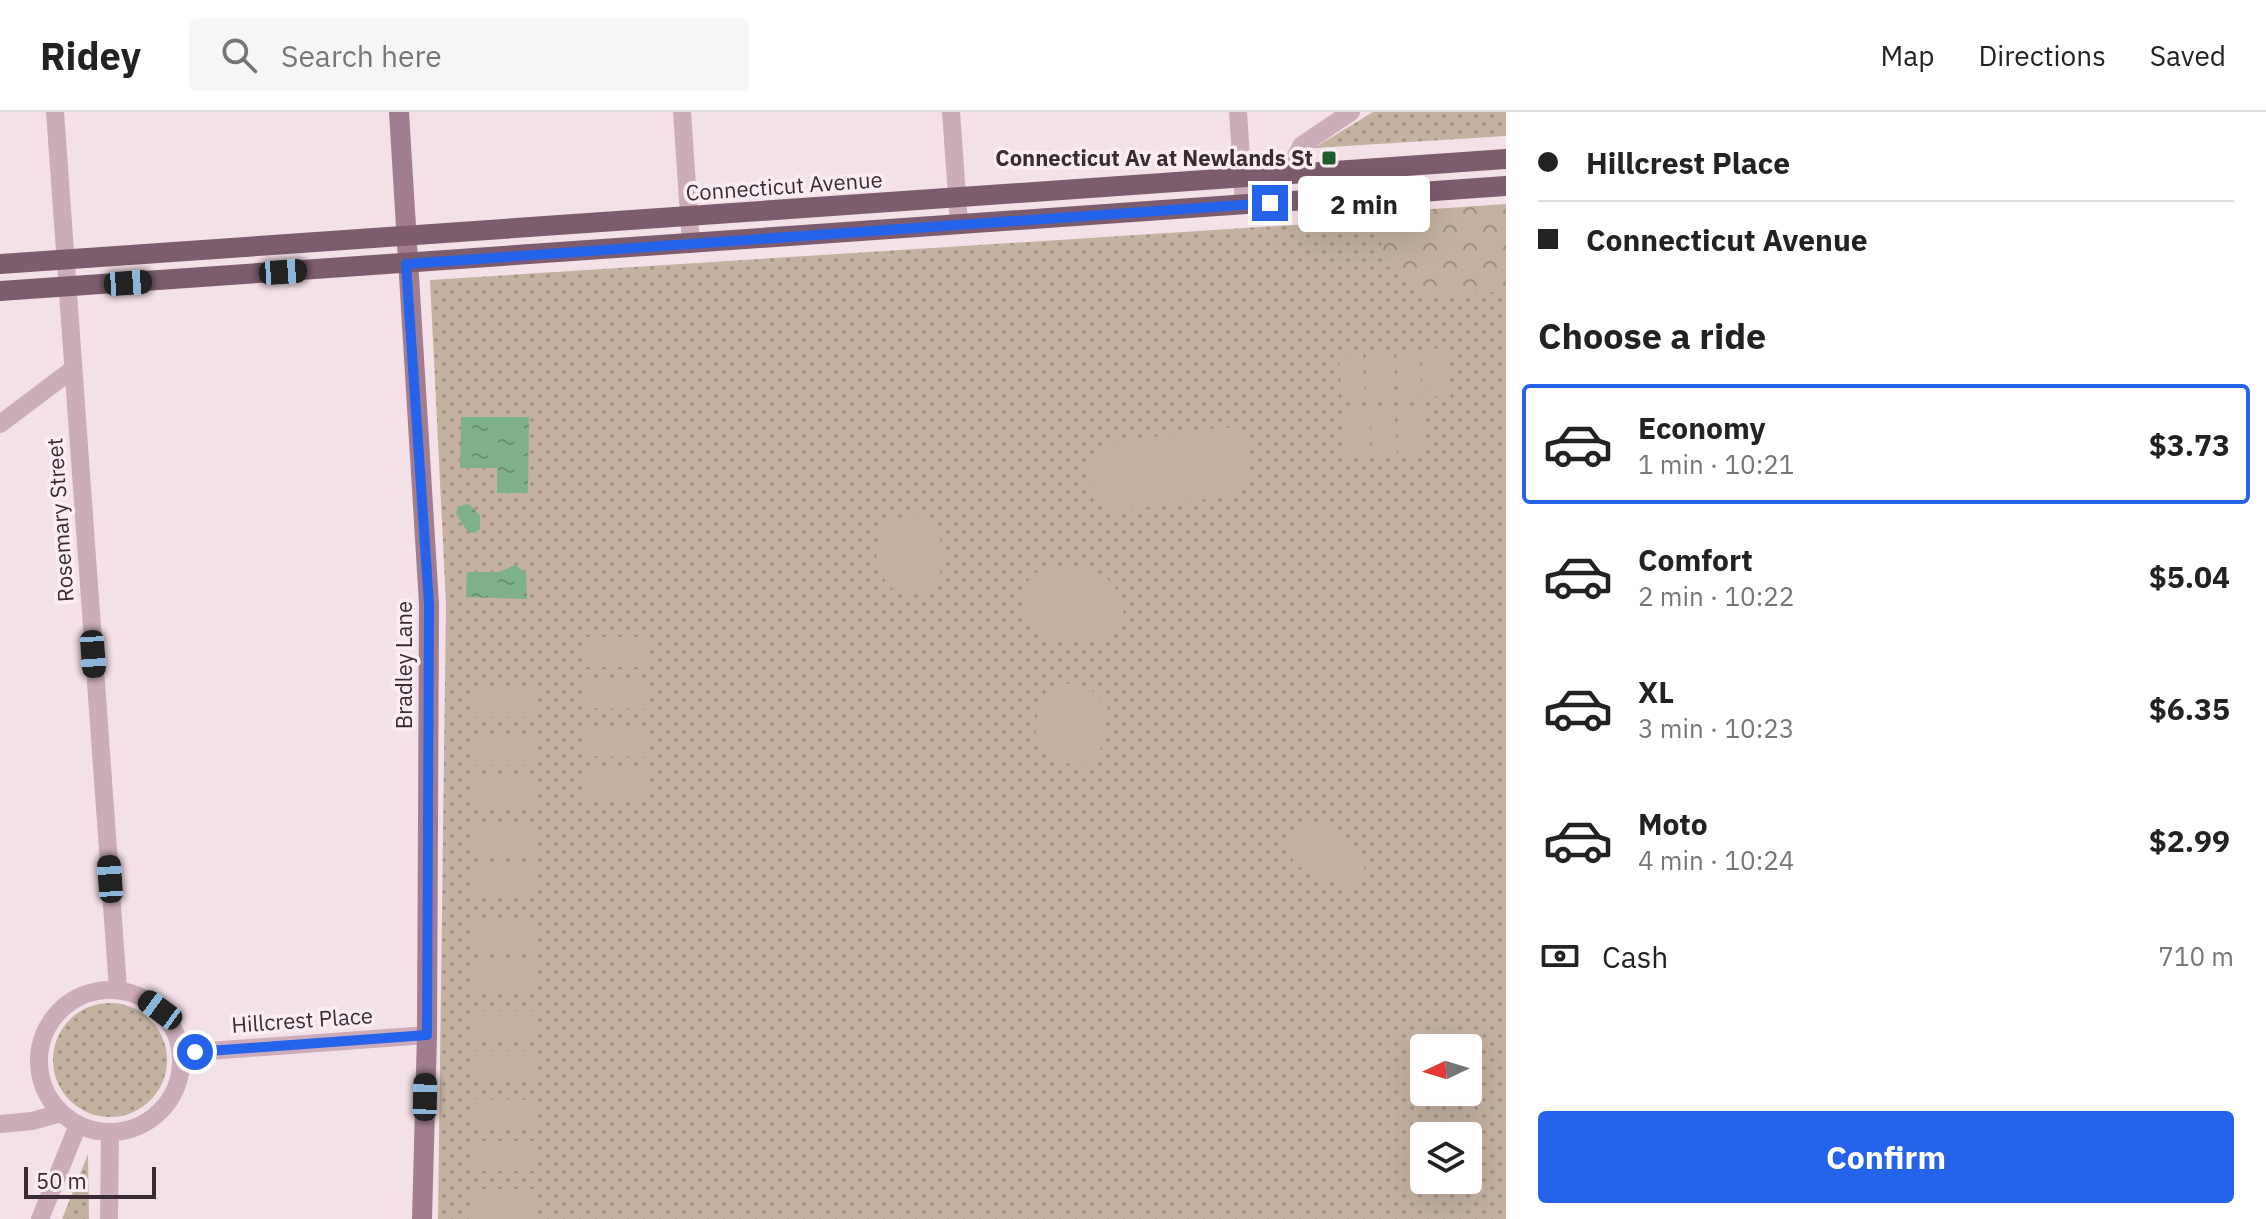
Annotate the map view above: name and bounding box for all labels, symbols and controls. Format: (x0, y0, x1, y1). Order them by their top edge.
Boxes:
search box (189, 19, 749, 91)
text: Ridey (40, 31, 141, 80)
icon: search (217, 33, 261, 77)
text: Search here (281, 36, 442, 75)
text: Map (1880, 37, 1934, 74)
text: Directions (1978, 37, 2106, 74)
text: Saved (2150, 37, 2226, 74)
place label: Connecticut Av at Newlands St (995, 143, 1313, 172)
text: Hillcrest Place (1586, 143, 1790, 182)
marker: Connecticut Av at Newlands St (1320, 149, 1338, 167)
street label: Connecticut Avenue (685, 164, 883, 207)
callout: 2 min (1298, 175, 1430, 231)
route end (1252, 185, 1288, 221)
text: 2 min (1330, 187, 1398, 221)
text: Connecticut Avenue (1586, 220, 1868, 259)
car (258, 258, 308, 286)
car (103, 269, 153, 297)
text: Choose a ride (1538, 312, 1766, 359)
icon: car (1542, 408, 1614, 480)
text: Economy (1638, 408, 1766, 447)
text: $3.73 (2149, 425, 2230, 464)
street label: Rosemary Street (39, 437, 80, 603)
text: 1 min · 10:21 (1638, 447, 1794, 481)
icon: car (1542, 540, 1614, 612)
text: Comfort (1638, 540, 1753, 579)
text: $5.04 (2149, 557, 2230, 596)
text: 2 min · 10:22 (1638, 579, 1794, 613)
street label: Bradley Lane (389, 601, 418, 729)
car (79, 629, 107, 679)
icon: car (1542, 672, 1614, 744)
text: XL (1638, 672, 1674, 711)
text: $6.35 (2149, 689, 2230, 728)
text: 3 min · 10:23 (1638, 711, 1794, 745)
icon: car (1542, 804, 1614, 876)
text: Moto (1638, 804, 1708, 843)
text: $2.99 (2149, 821, 2230, 860)
text: 4 min · 10:24 (1638, 843, 1794, 877)
car (96, 854, 124, 904)
icon: cash (1538, 934, 1582, 978)
text: Cash (1602, 937, 1668, 976)
text: 710 m (2158, 939, 2234, 973)
car (134, 986, 186, 1034)
street label: Hillcrest Place (230, 1000, 374, 1039)
route start (177, 1034, 213, 1070)
north arrow (1410, 1034, 1482, 1106)
map controls (1410, 1034, 1482, 1194)
car (413, 1073, 437, 1121)
button: Confirm (1538, 1111, 2234, 1203)
button: layers (1410, 1122, 1482, 1194)
scale bar (24, 1163, 156, 1199)
text: 50 m (36, 1166, 87, 1195)

